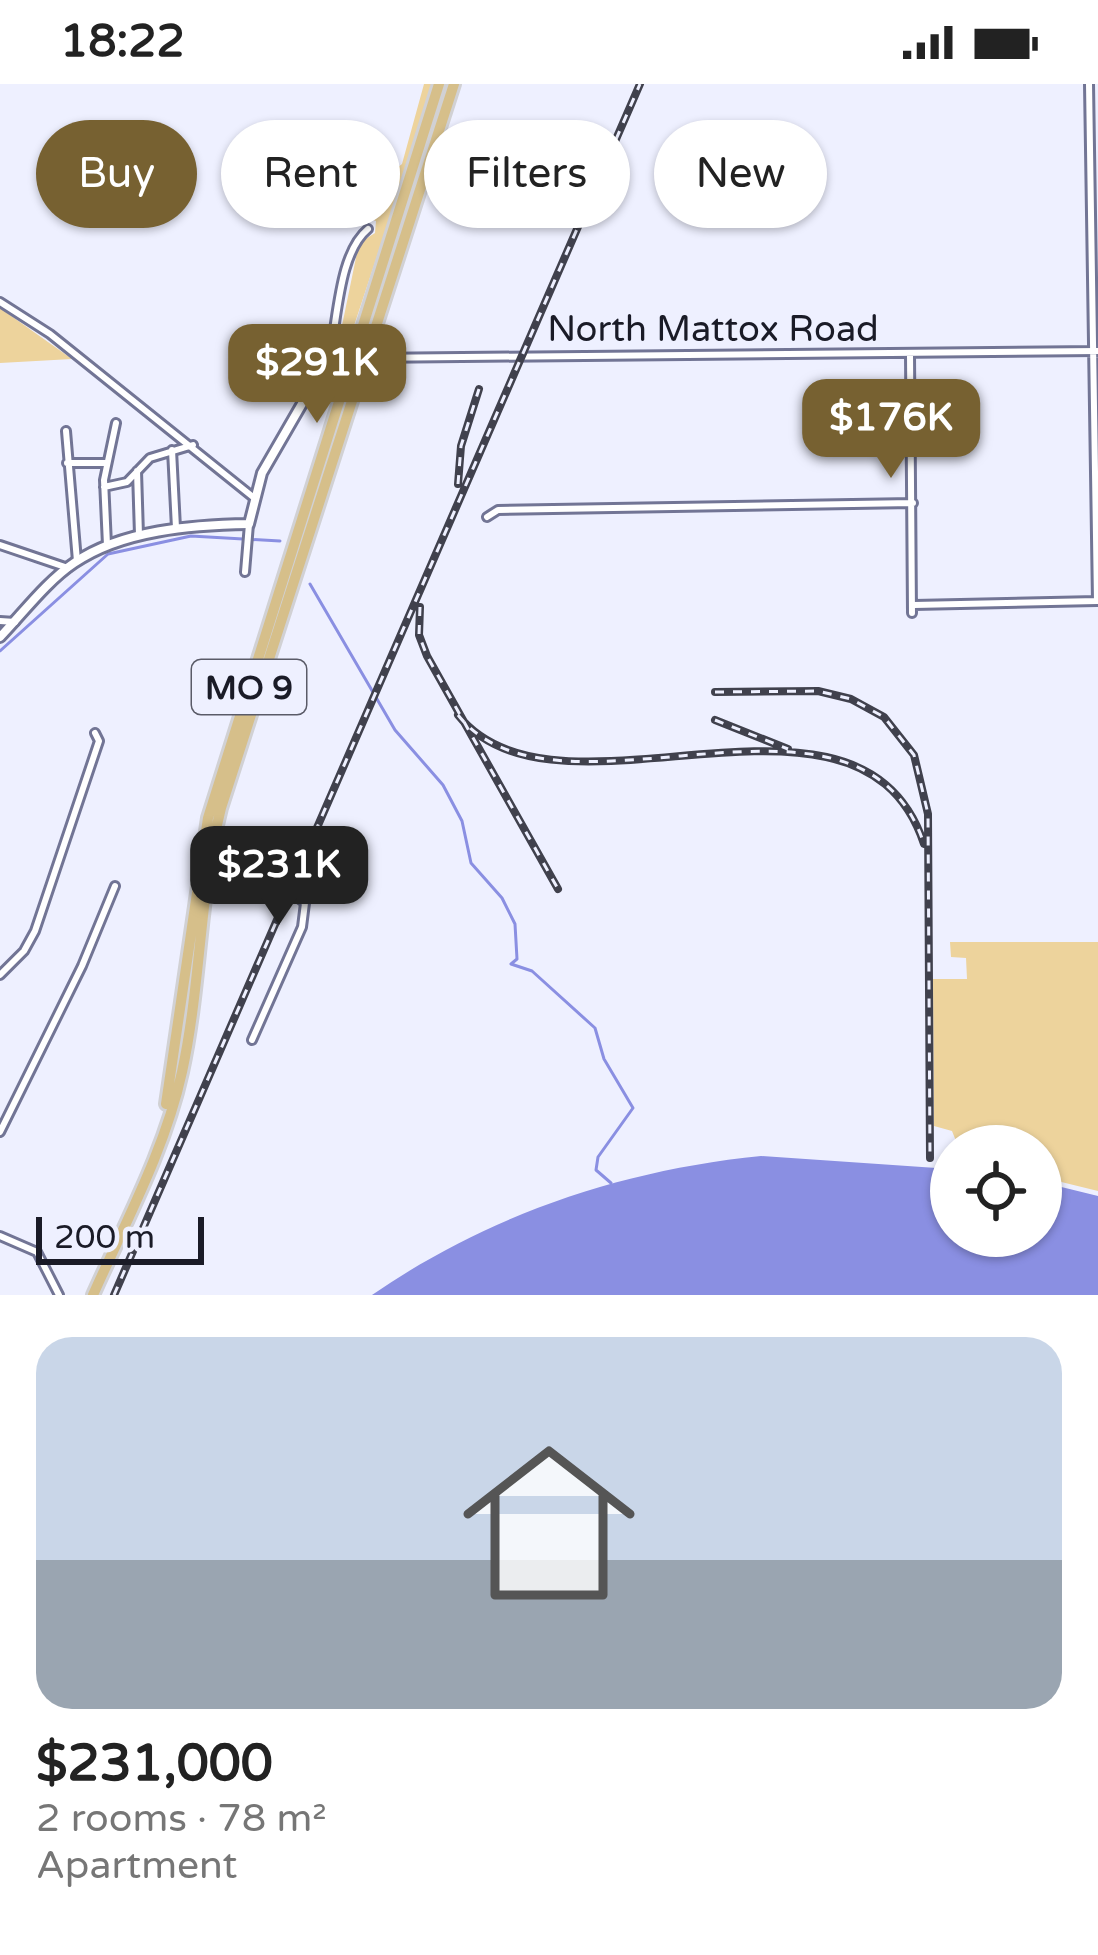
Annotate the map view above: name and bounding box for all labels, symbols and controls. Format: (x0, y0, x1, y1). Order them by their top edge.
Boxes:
text: 18:22 (60, 15, 185, 69)
chip: Buy (36, 120, 197, 228)
chip: Rent (221, 120, 400, 228)
chip: Filters (424, 120, 630, 228)
chip: New (654, 120, 827, 228)
street label: North Mattox Road (547, 308, 879, 351)
pin: $291K (233, 324, 401, 426)
text: $291K (255, 339, 379, 386)
pin: $176K (807, 379, 975, 481)
text: $176K (829, 394, 953, 441)
road number: MO 9 (192, 660, 306, 714)
pin: $231K (195, 826, 363, 928)
text: $231K (217, 841, 341, 888)
map controls (930, 1125, 1062, 1257)
button: locate (930, 1125, 1062, 1257)
scale bar (36, 1211, 204, 1264)
text: 200 m (54, 1218, 155, 1257)
icon: home (441, 1415, 657, 1631)
text: $231,000 (36, 1733, 273, 1795)
text: 2 rooms · 78 m² (36, 1795, 327, 1842)
text: Apartment (36, 1842, 237, 1889)

